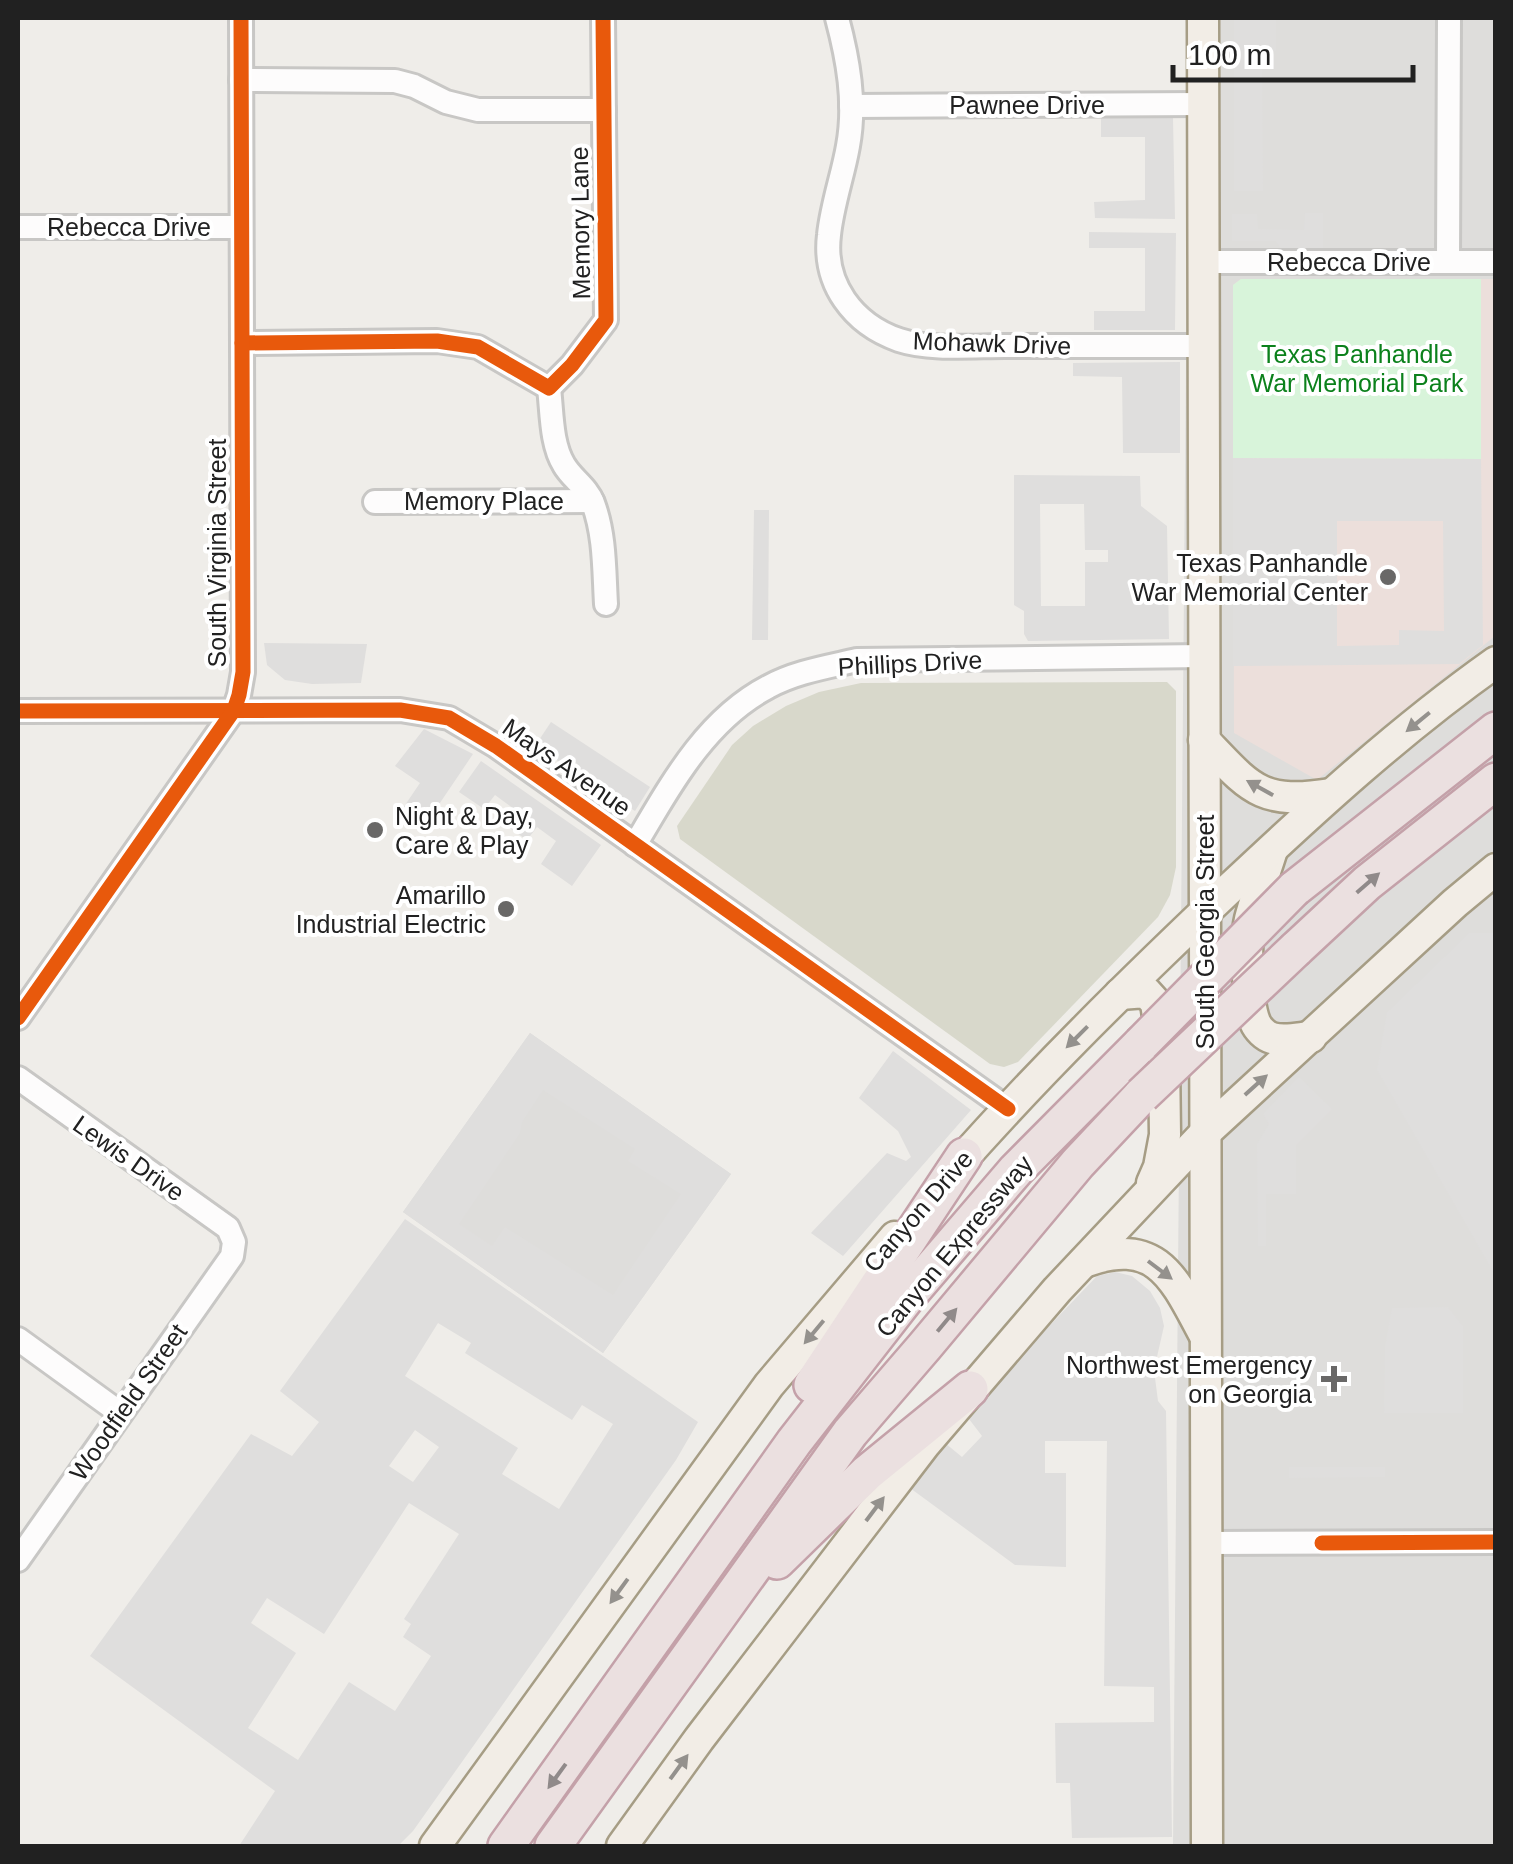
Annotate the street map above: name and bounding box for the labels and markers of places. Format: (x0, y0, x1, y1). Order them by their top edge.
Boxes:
place label: Texas Panhandle War Memorial Center (1131, 549, 1368, 606)
marker: Texas Panhandle War Memorial Center (1377, 566, 1399, 588)
place label: Night & Day, Care & Play (395, 802, 533, 859)
marker: Night & Day, Care & Play (364, 819, 386, 841)
place label: Amarillo Industrial Electric (296, 881, 486, 938)
marker: Amarillo Industrial Electric (495, 898, 517, 920)
place label: Northwest Emergency on Georgia (1066, 1351, 1312, 1408)
marker: Northwest Emergency on Georgia (1321, 1366, 1347, 1392)

